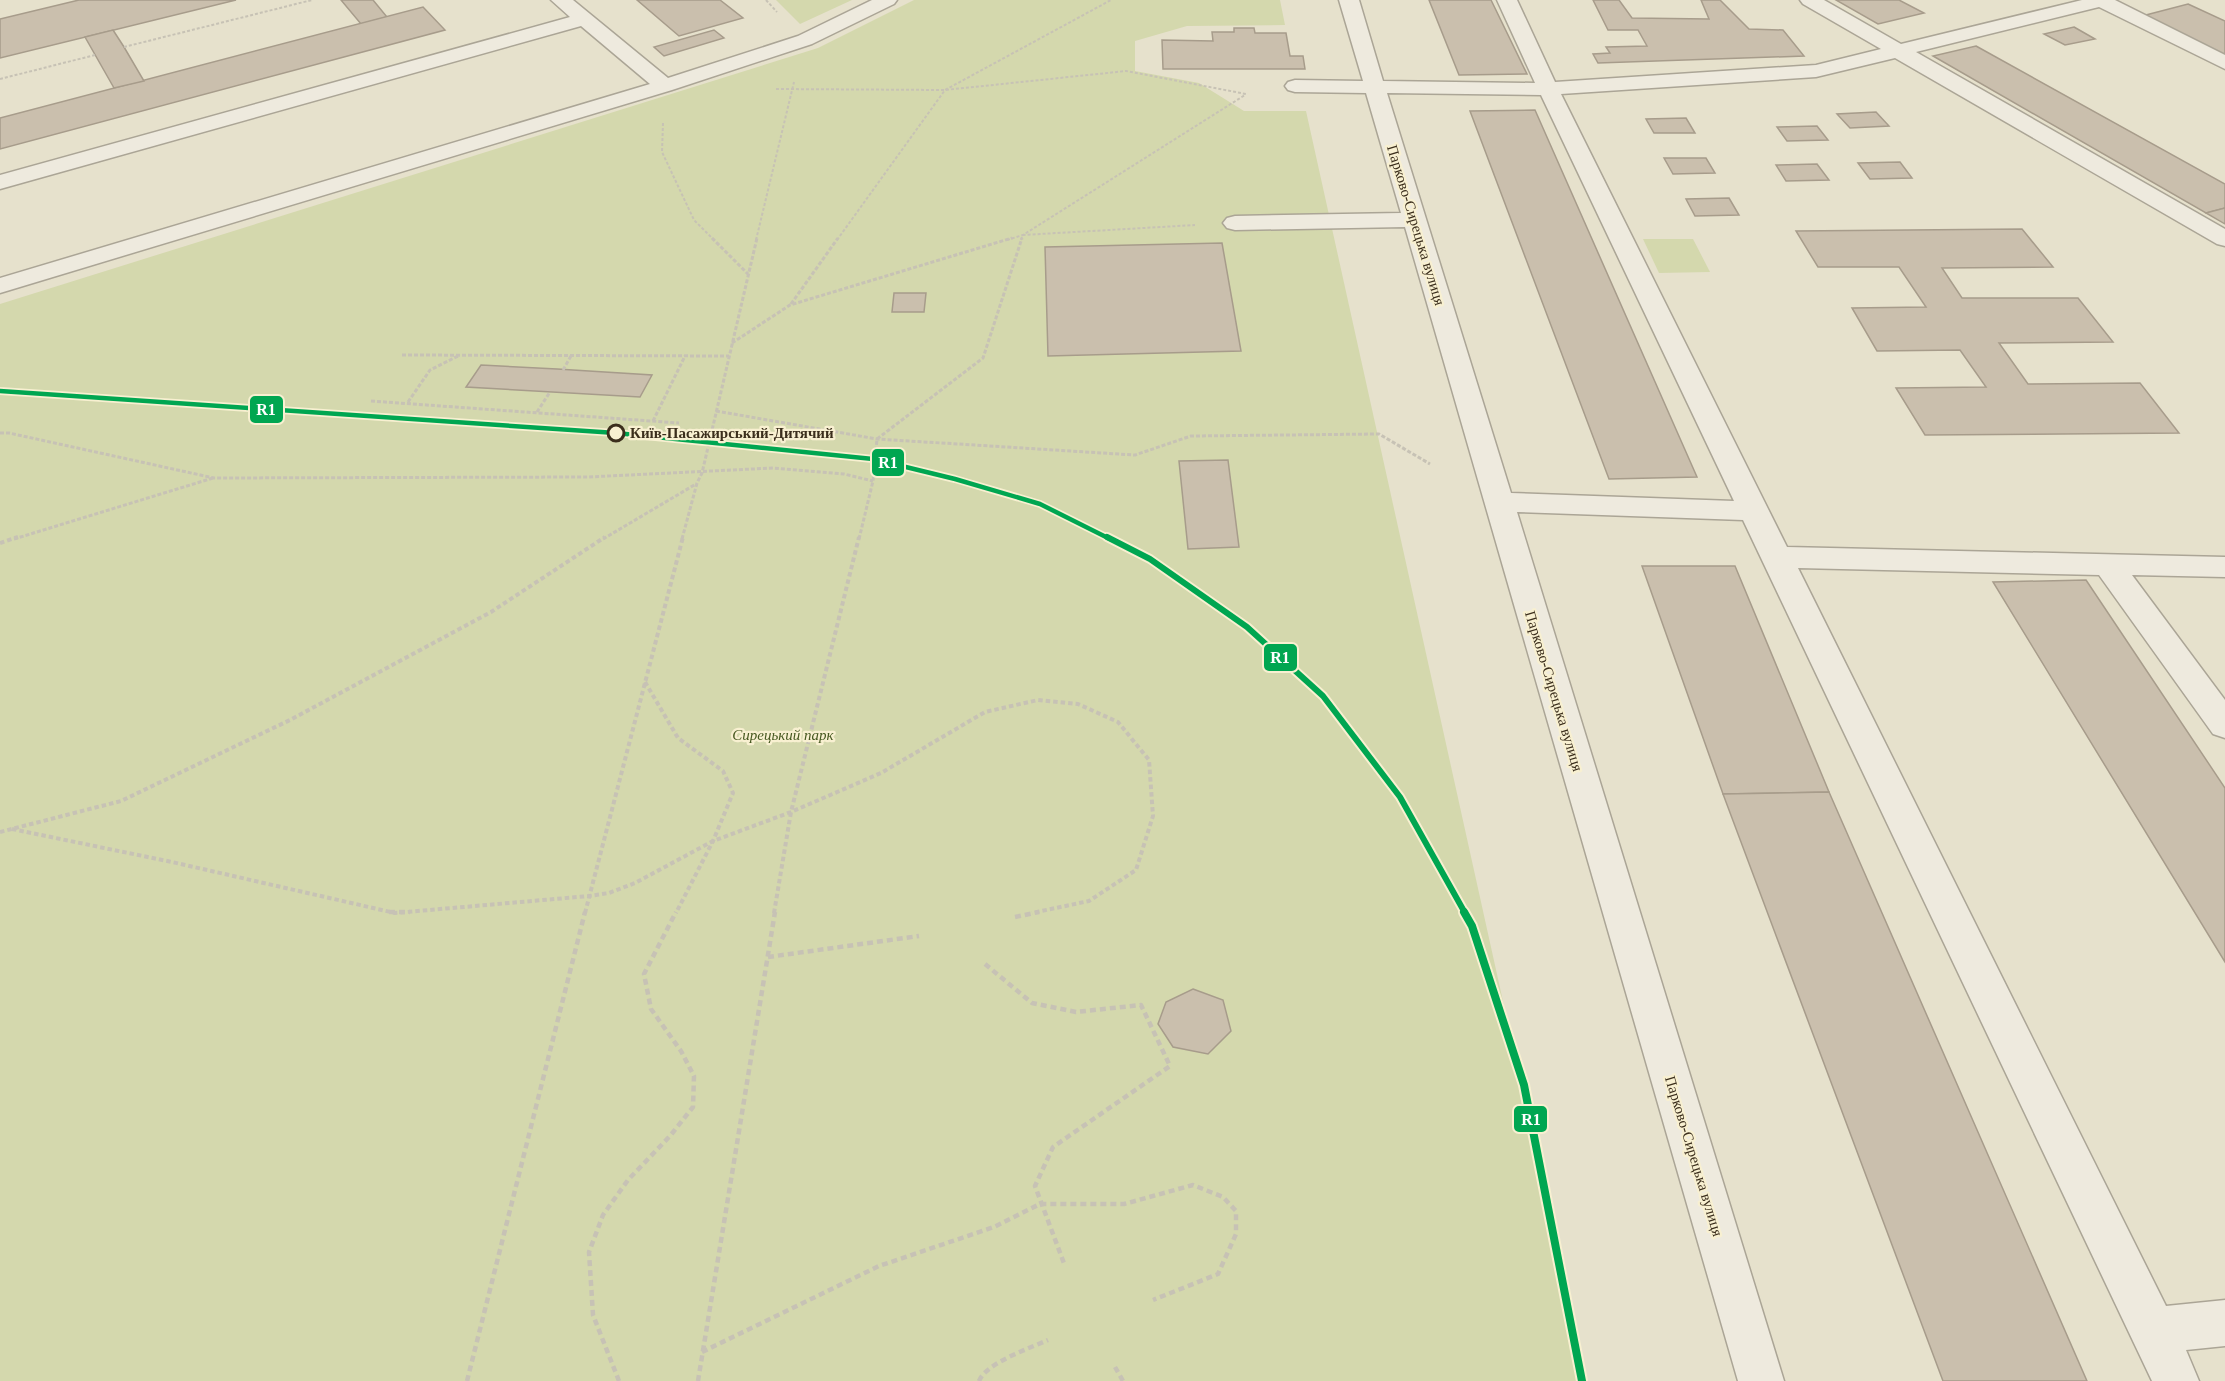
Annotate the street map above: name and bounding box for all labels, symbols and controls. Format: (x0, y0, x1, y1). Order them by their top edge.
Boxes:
street label: Парково-Сирецька вулиця (1384, 143, 1448, 307)
line badge: R1 (249, 395, 284, 424)
text: R1 (256, 401, 276, 418)
marker: Київ-Пасажирський-Дитячий (607, 424, 625, 442)
place label: Київ-Пасажирський-Дитячий (630, 425, 834, 441)
line badge: R1 (871, 448, 905, 477)
text: R1 (878, 454, 898, 471)
street label: Парково-Сирецька вулиця (1522, 609, 1586, 773)
line badge: R1 (1263, 643, 1298, 672)
text: R1 (1270, 649, 1290, 666)
park label: Сирецький парк (732, 727, 835, 743)
street label: Парково-Сирецька вулиця (1662, 1074, 1726, 1238)
line badge: R1 (1513, 1105, 1548, 1133)
text: R1 (1521, 1111, 1541, 1128)

